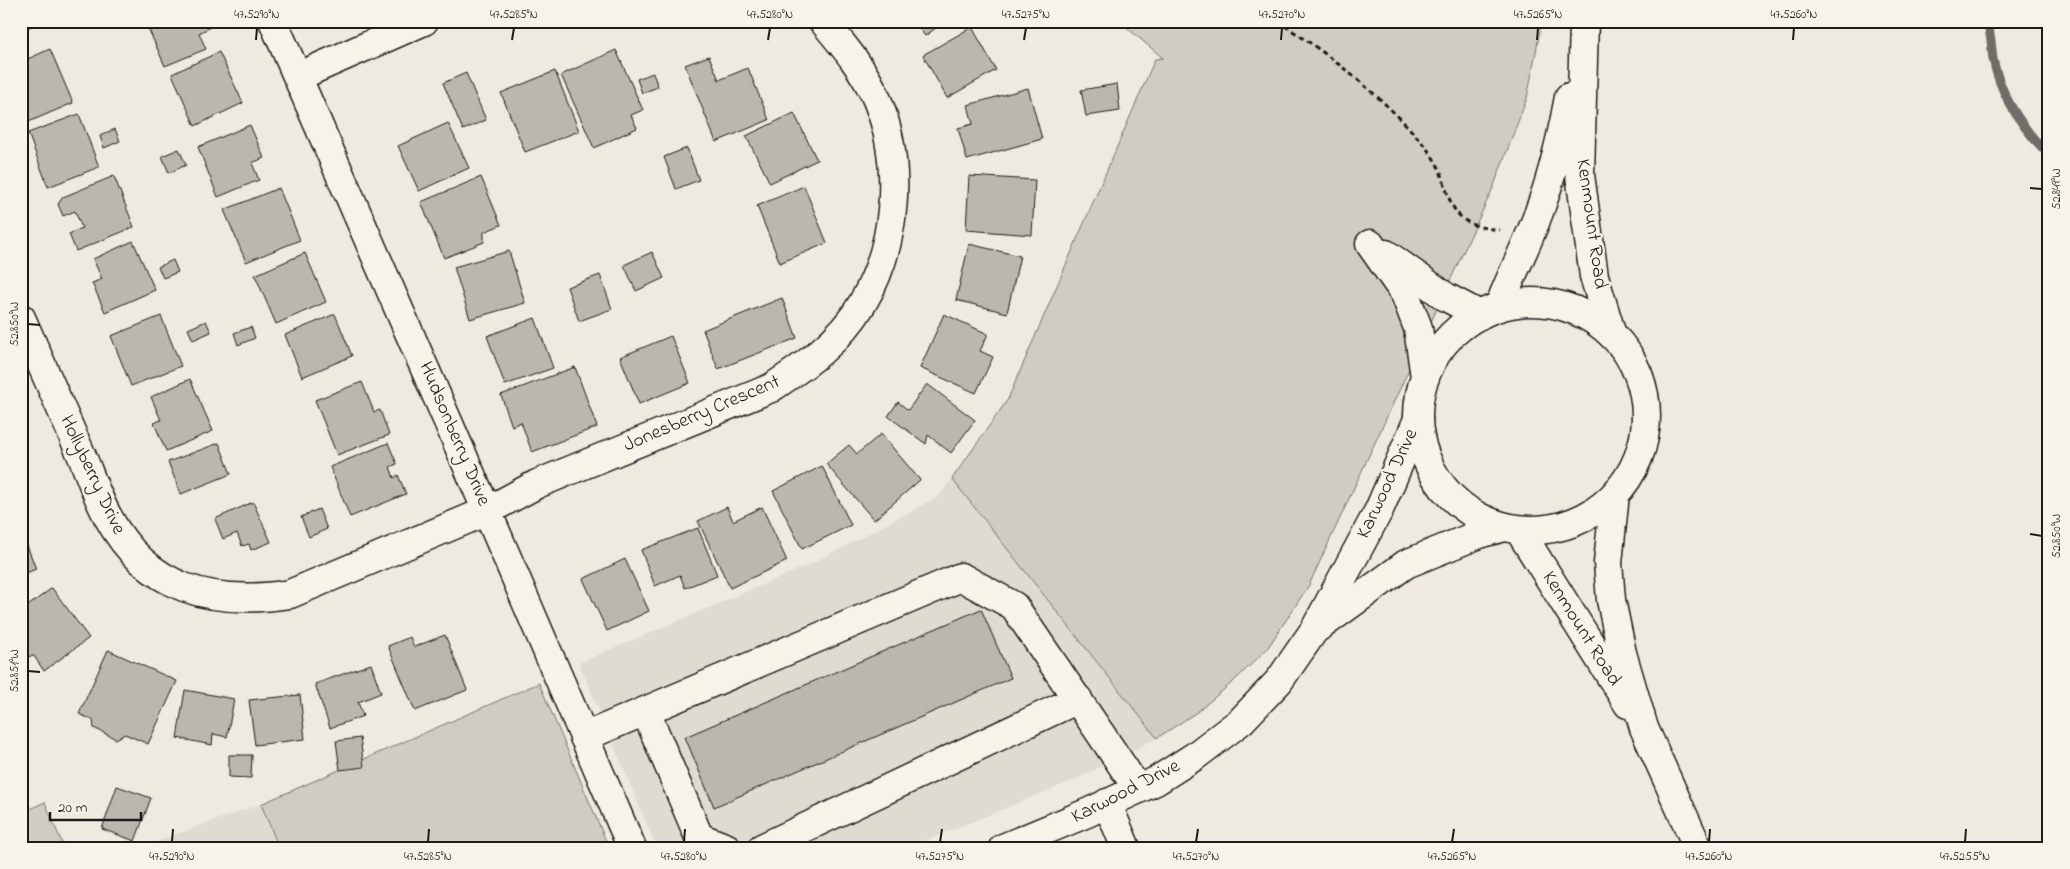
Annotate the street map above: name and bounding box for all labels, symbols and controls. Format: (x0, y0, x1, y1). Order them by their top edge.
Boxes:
text: 47.5290°N (234, 6, 280, 24)
text: 47.5285°N (490, 6, 538, 24)
text: 47.5280°N (747, 6, 793, 24)
text: 47.5275°N (1002, 6, 1050, 24)
text: 47.5270°N (1259, 6, 1305, 24)
text: 47.5265°N (1514, 6, 1562, 24)
text: 47.5260°N (1771, 6, 1817, 24)
street label: Kenmount Road (1568, 157, 1614, 291)
text: 52.849°W (2048, 169, 2066, 209)
text: 52.850°W (6, 302, 24, 346)
street label: Hudsonberry Drive (410, 357, 498, 511)
street label: Jonesberry Crescent (619, 368, 785, 460)
street label: Hollyberry Drive (52, 410, 132, 540)
street label: Karwood Drive (1350, 424, 1426, 544)
text: 52.850°W (2048, 514, 2066, 558)
street label: Kenmount Road (1534, 566, 1628, 692)
text: 52.851°W (6, 650, 24, 692)
street label: Karwood Drive (1067, 752, 1185, 832)
scale bar (50, 789, 141, 821)
text: 20 m (58, 797, 88, 819)
text: 47.5290°N (149, 848, 195, 866)
text: 47.5285°N (404, 848, 452, 866)
text: 47.5280°N (661, 848, 707, 866)
text: 47.5275°N (916, 848, 964, 866)
text: 47.5270°N (1173, 848, 1219, 866)
text: 47.5265°N (1428, 848, 1476, 866)
text: 47.5260°N (1686, 848, 1732, 866)
text: 47.5255°N (1940, 848, 1990, 866)

